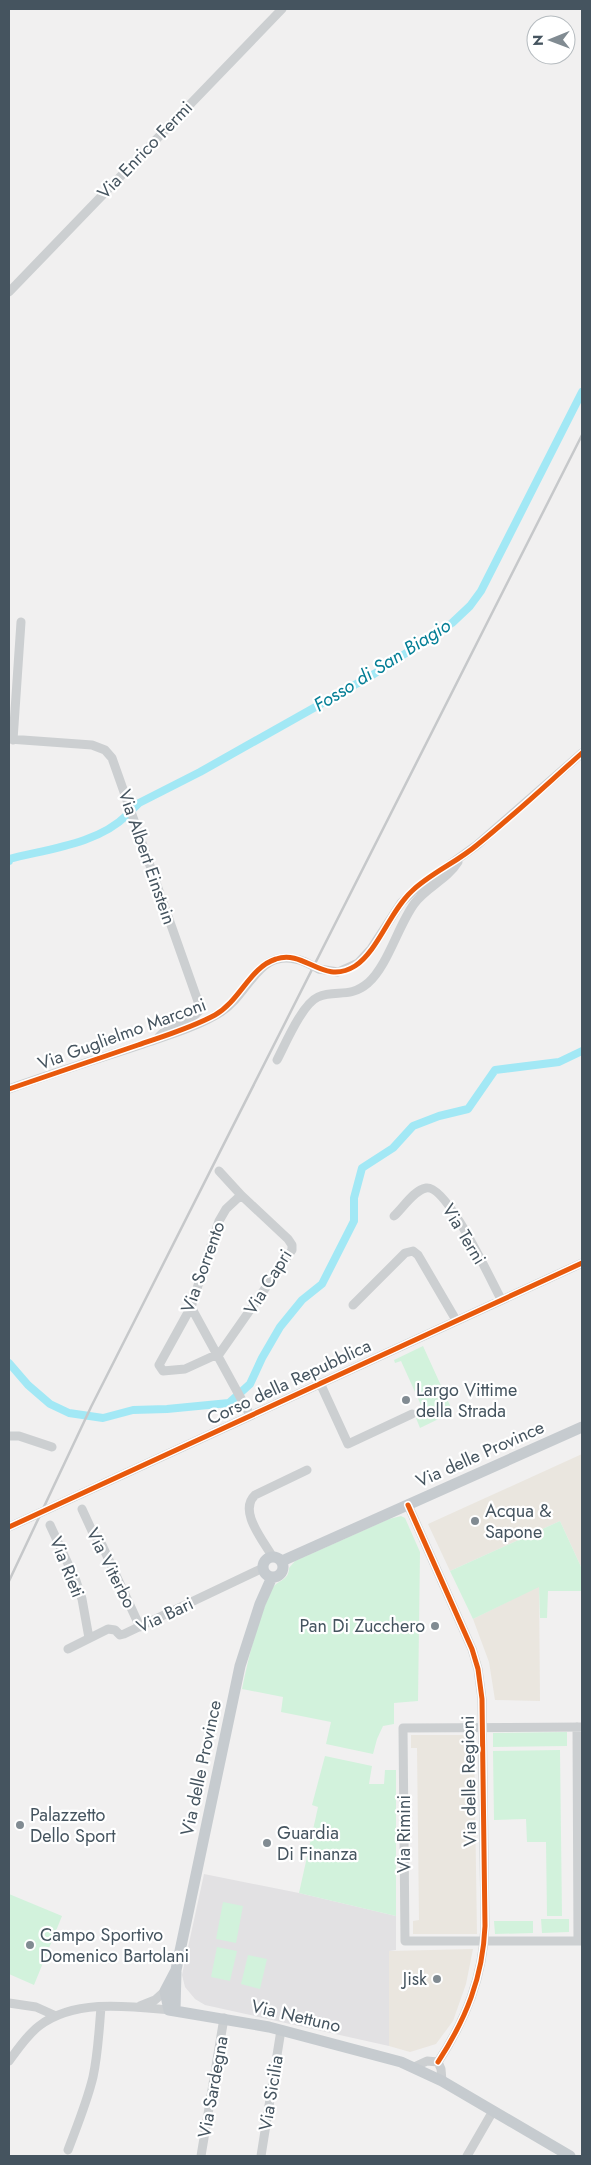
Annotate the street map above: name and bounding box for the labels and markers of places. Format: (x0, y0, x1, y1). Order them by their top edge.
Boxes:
place label: Largo Vittime della Strada (416, 1377, 517, 1424)
marker: Largo Vittime della Strada (400, 1394, 412, 1406)
place label: Acqua & Sapone (485, 1498, 551, 1545)
marker: Acqua & Sapone (469, 1515, 481, 1527)
place label: Pan Di Zucchero (299, 1613, 425, 1639)
marker: Pan Di Zucchero (429, 1620, 441, 1632)
place label: Palazzetto Dello Sport (30, 1802, 116, 1849)
marker: Palazzetto Dello Sport (14, 1819, 26, 1831)
place label: Guardia Di Finanza (277, 1820, 358, 1867)
marker: Guardia Di Finanza (261, 1837, 273, 1849)
place label: Campo Sportivo Domenico Bartolani (40, 1922, 189, 1969)
marker: Campo Sportivo Domenico Bartolani (24, 1939, 36, 1951)
place label: Jisk (401, 1966, 427, 1992)
marker: Jisk (431, 1973, 443, 1985)

